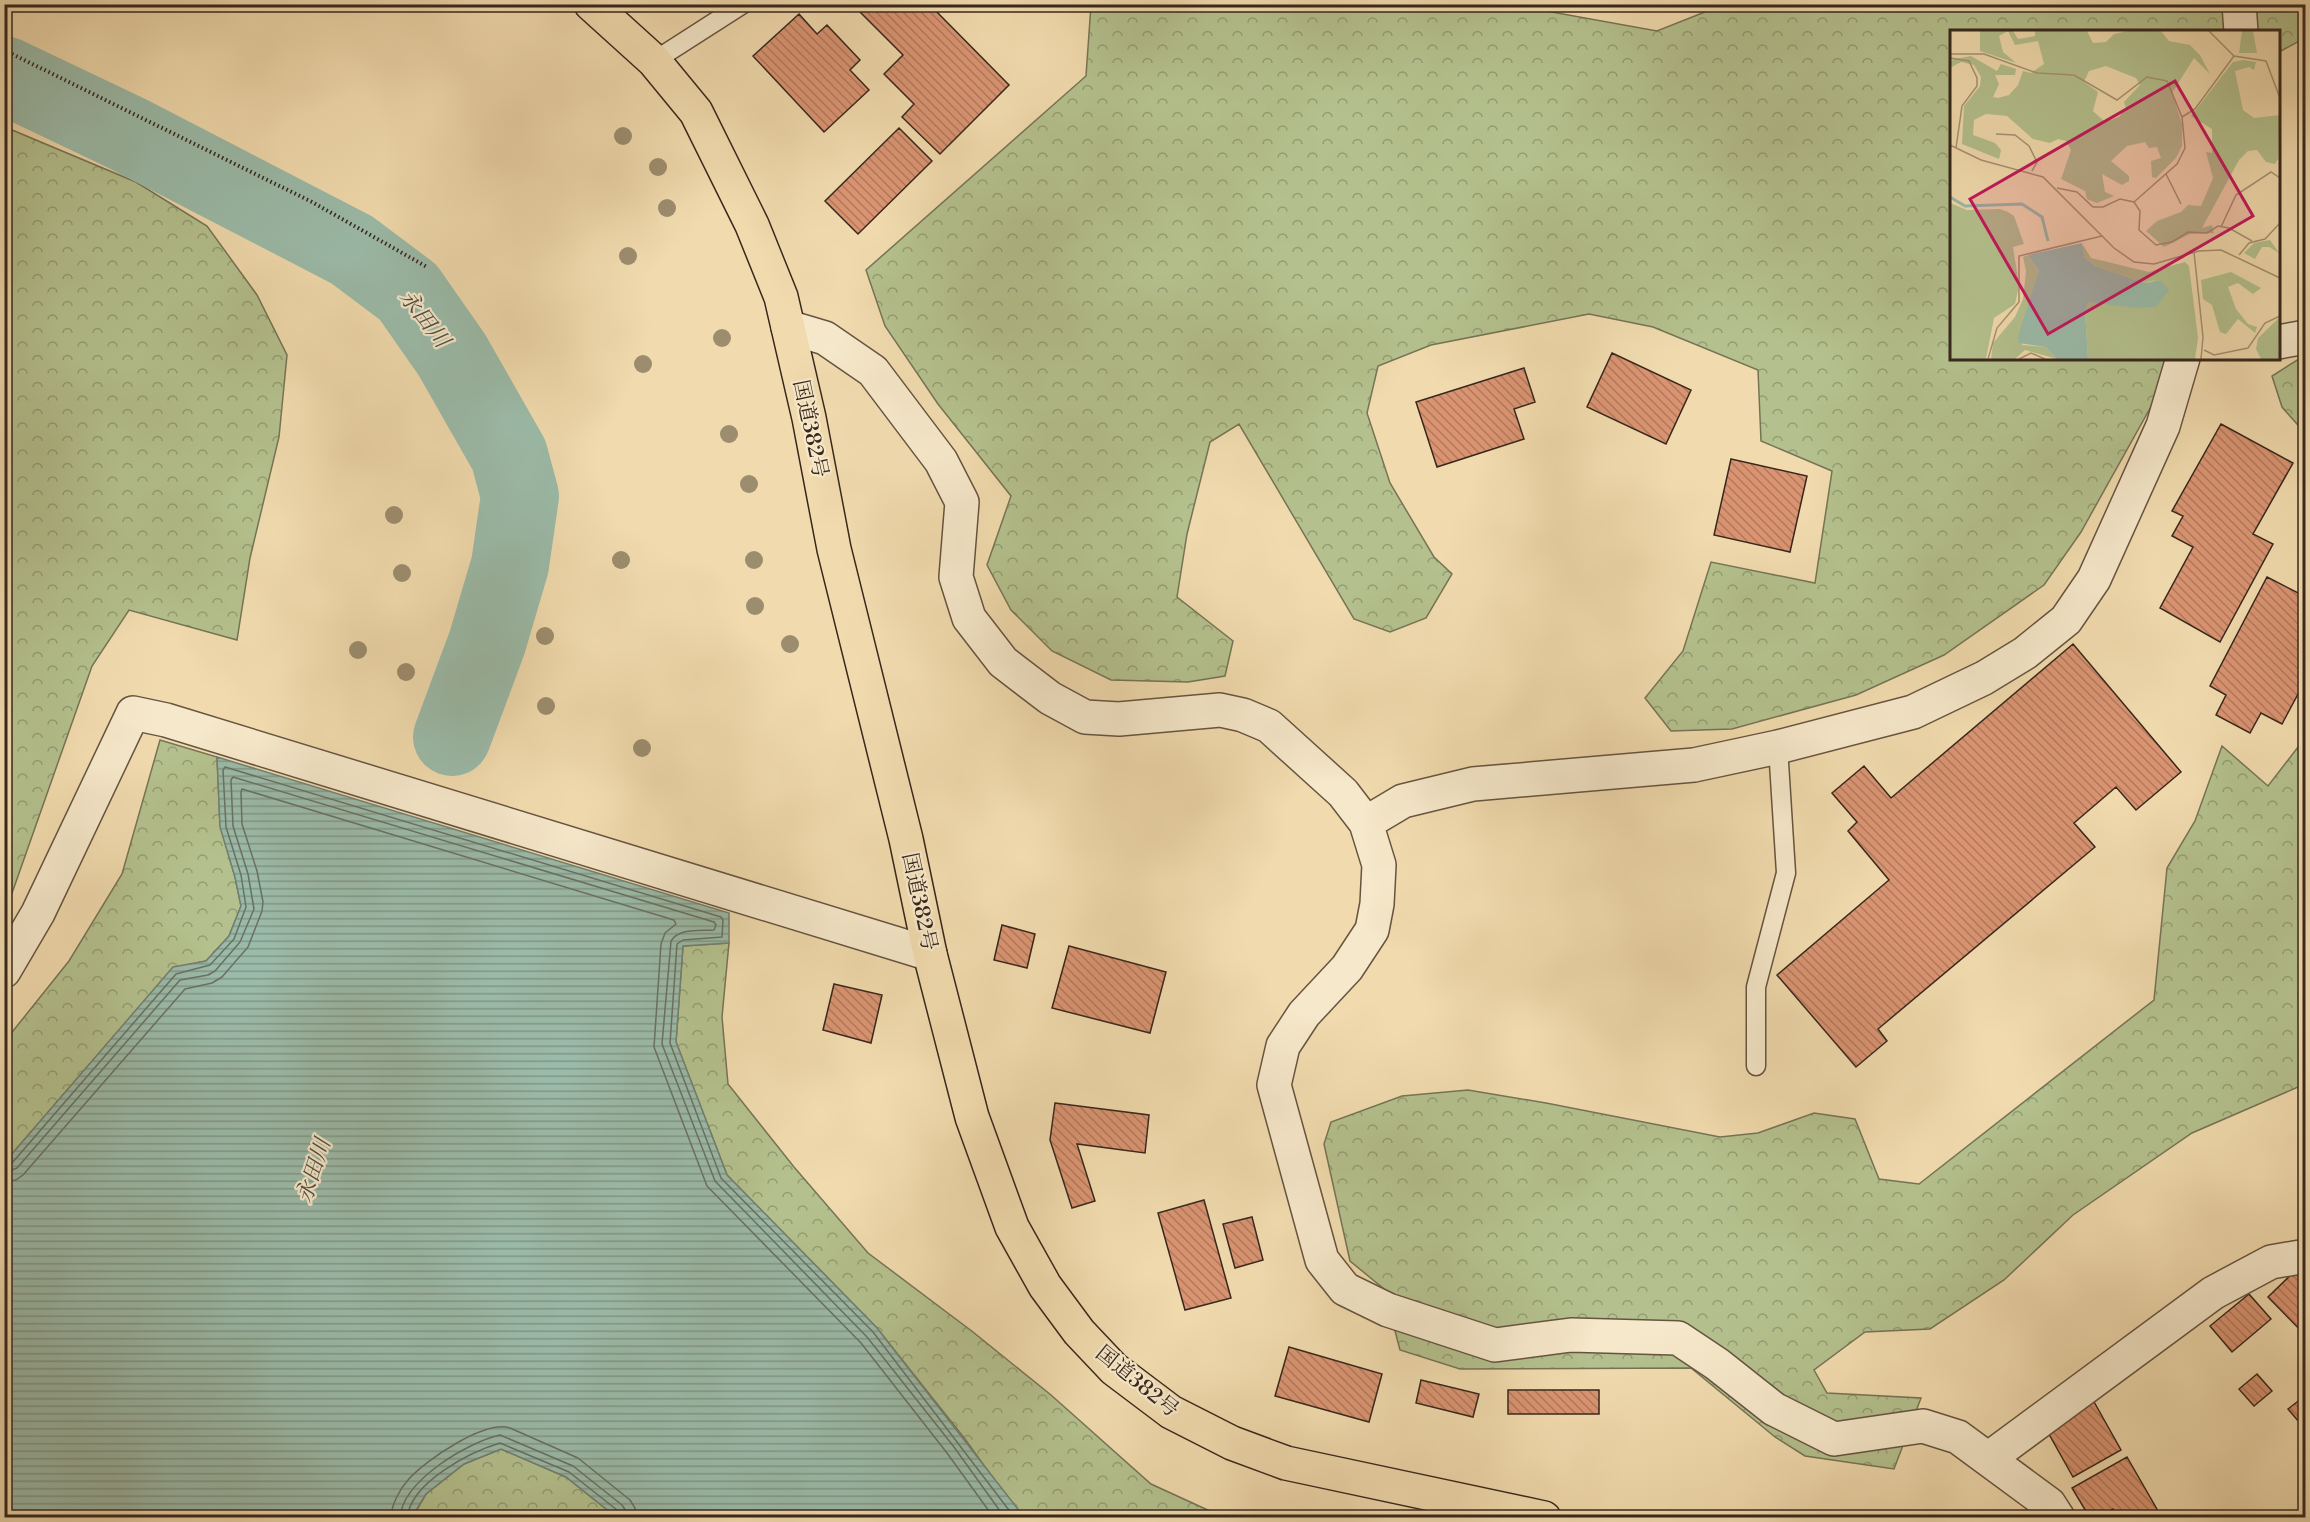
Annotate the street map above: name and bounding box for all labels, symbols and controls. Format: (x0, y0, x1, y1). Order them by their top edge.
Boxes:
inset map (1950, 30, 2280, 360)
water label: 永田川 (393, 285, 456, 355)
street label: 国道382号 (787, 378, 833, 480)
street label: 国道382号 (896, 851, 942, 953)
water label: 永田川 (291, 1134, 338, 1207)
street label: 国道382号 (1090, 1341, 1184, 1423)

